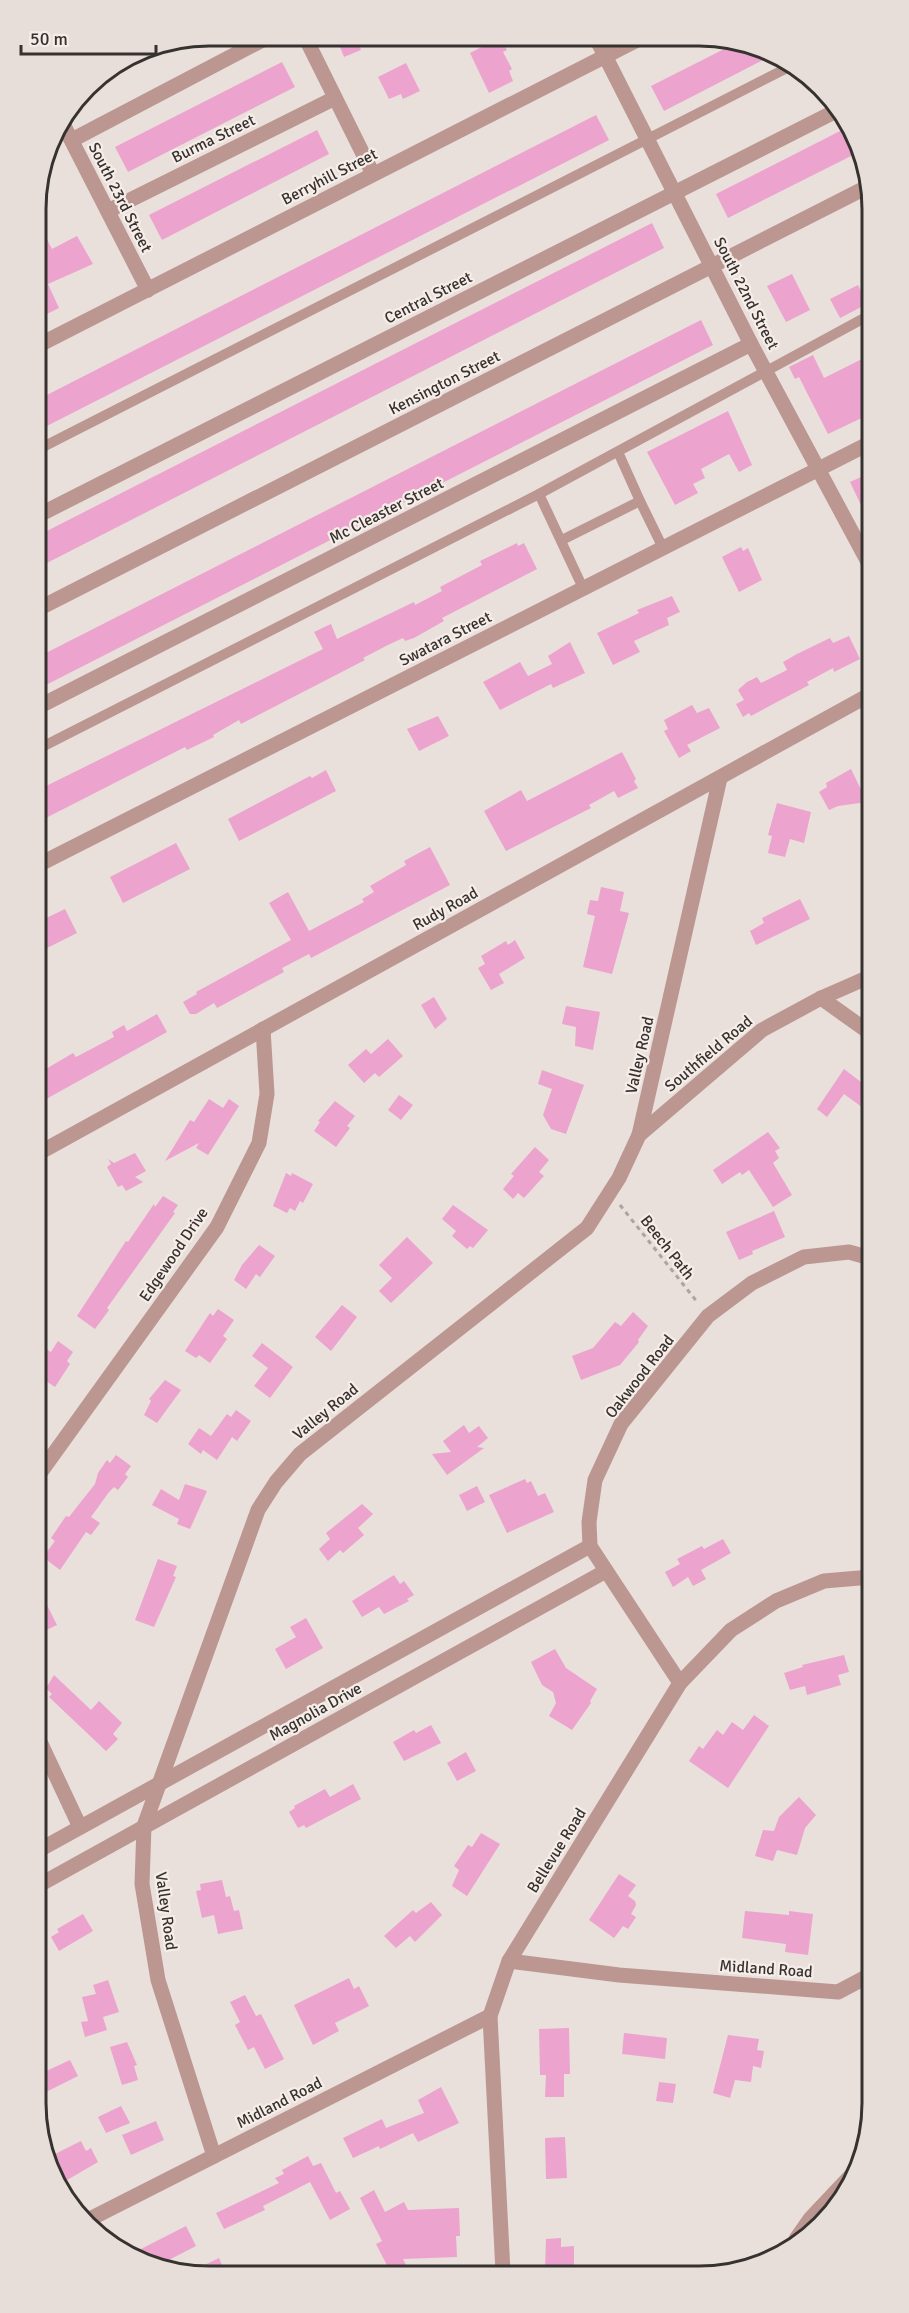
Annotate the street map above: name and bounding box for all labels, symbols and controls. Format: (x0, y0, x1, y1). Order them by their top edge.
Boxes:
scale bar (21, 18, 156, 56)
text: 50 m (30, 28, 68, 50)
street label: Burma Street (168, 110, 259, 168)
street label: South 23rd Street (84, 139, 157, 256)
street label: Berryhill Street (278, 144, 381, 210)
street label: South 22nd Street (709, 234, 783, 353)
street label: Central Street (381, 267, 476, 329)
street label: Kensington Street (385, 346, 504, 420)
street label: Mc Cleaster Street (326, 473, 447, 548)
street label: Swatara Street (396, 607, 495, 671)
street label: Rudy Road (409, 883, 482, 935)
street label: Southfield Road (661, 1011, 757, 1096)
street label: Valley Road (621, 1015, 659, 1096)
street label: Edgewood Drive (135, 1204, 213, 1305)
street label: Beech Path (636, 1211, 699, 1284)
street label: Oakwood Road (601, 1331, 679, 1422)
street label: Valley Road (289, 1379, 363, 1444)
street label: Magnolia Drive (266, 1678, 365, 1746)
street label: Bellevue Road (523, 1804, 591, 1897)
street label: Valley Road (151, 1871, 181, 1952)
street label: Midland Road (719, 1956, 813, 1982)
street label: Midland Road (233, 2073, 326, 2133)

